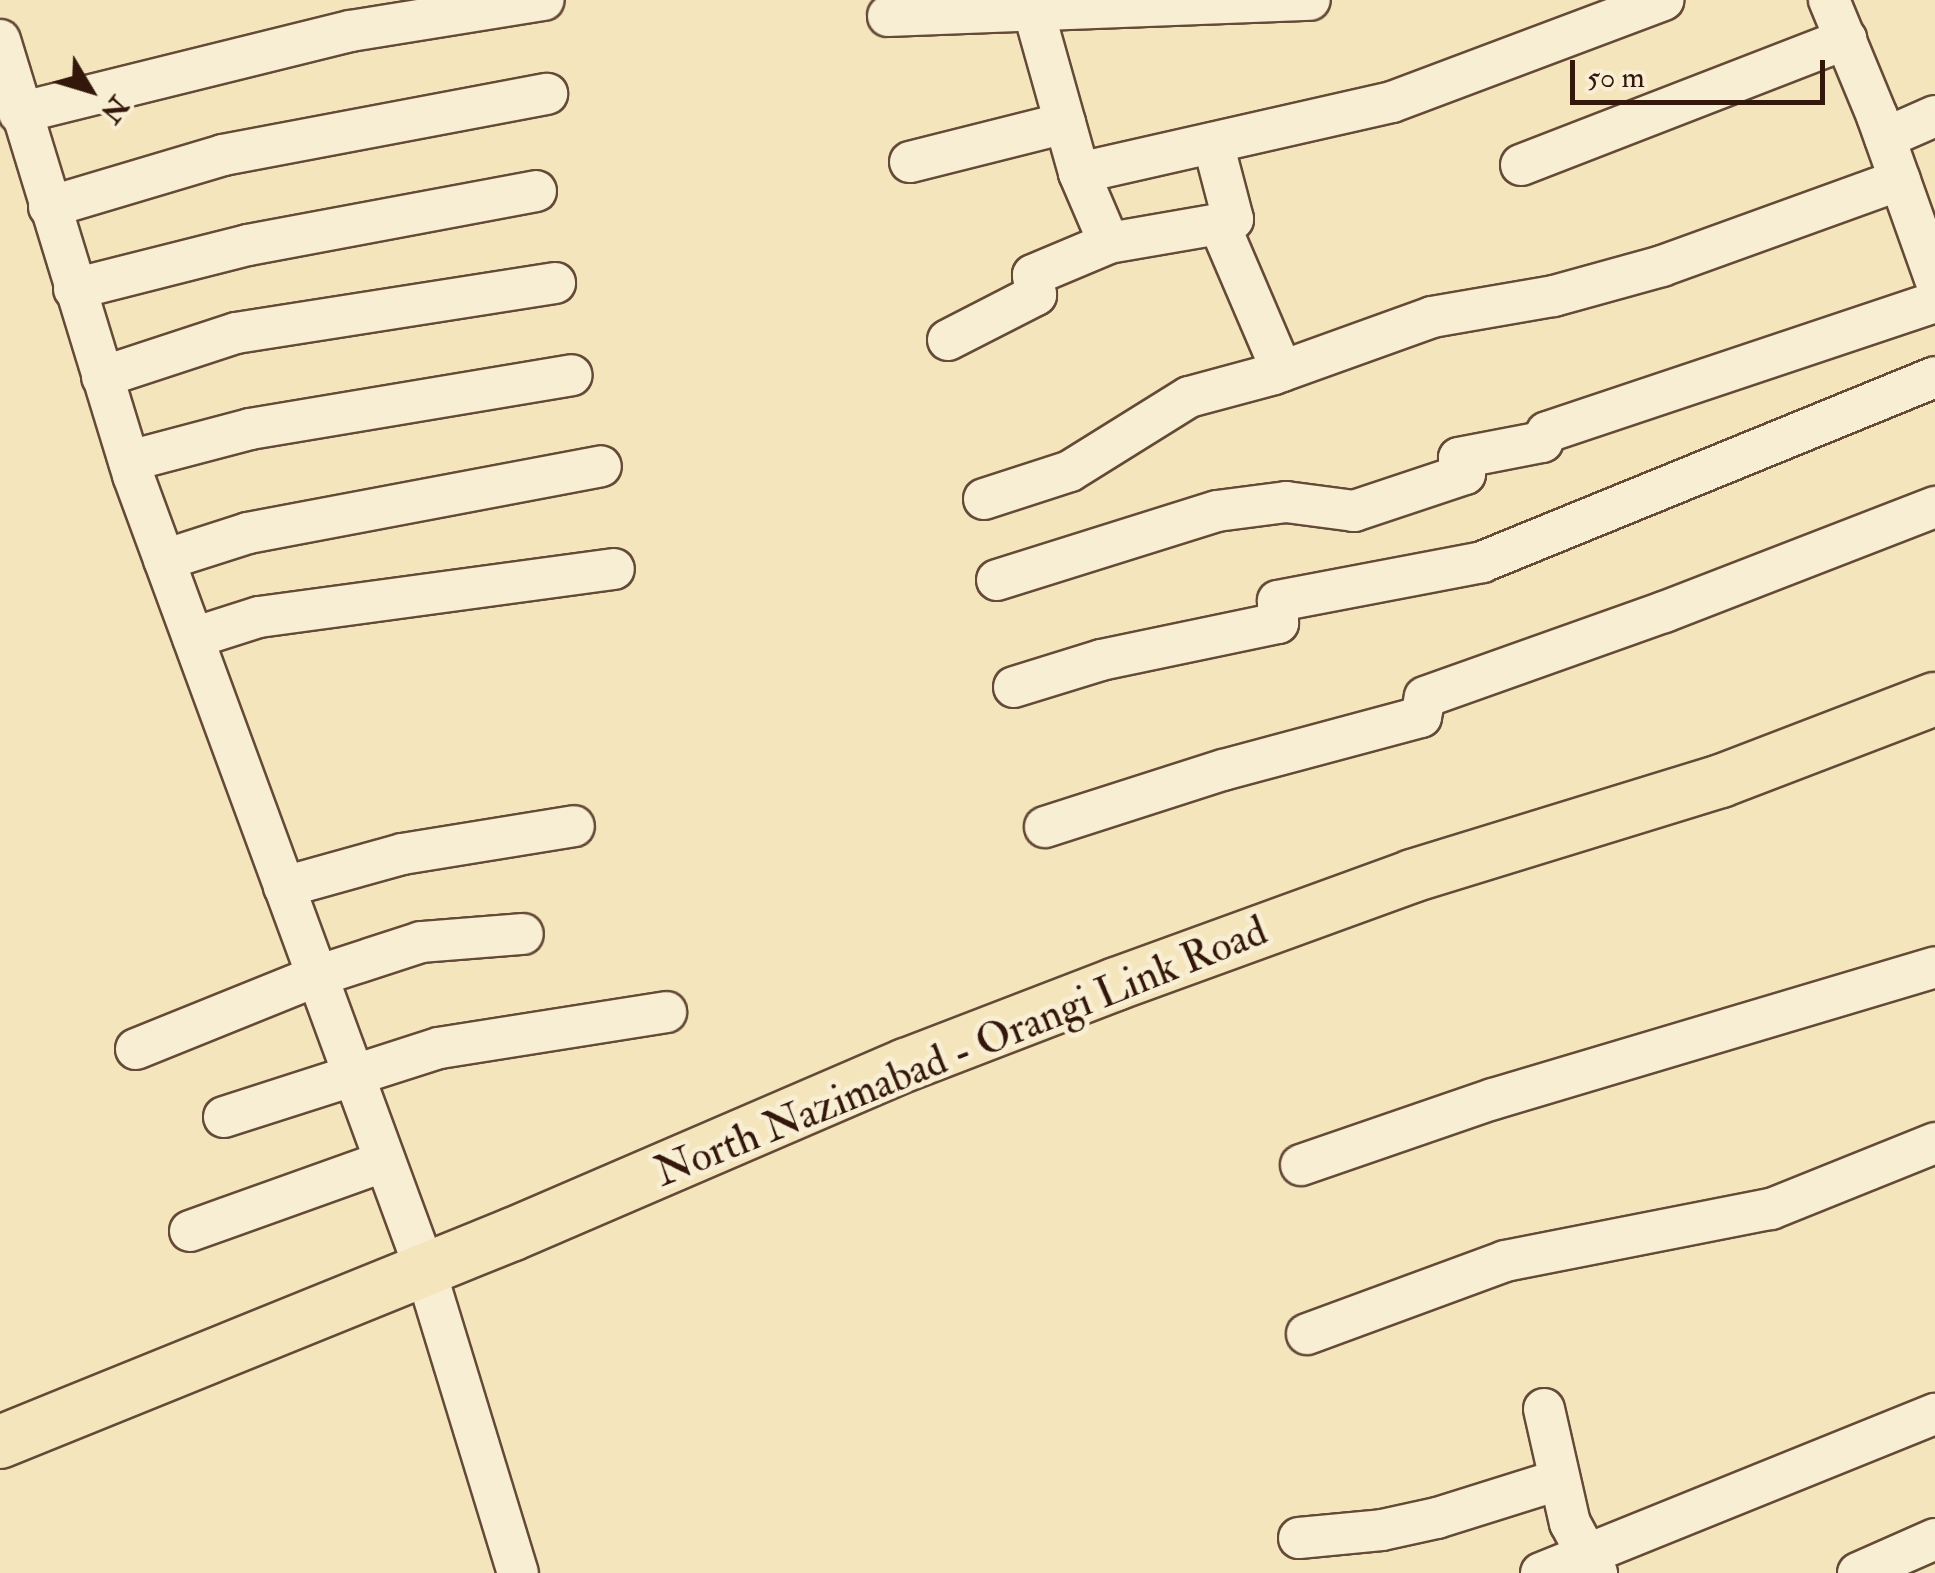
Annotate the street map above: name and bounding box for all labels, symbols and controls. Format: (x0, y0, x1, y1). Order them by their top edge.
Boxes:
north arrow (40, 40, 140, 140)
scale bar (1575, 40, 1830, 102)
text: 50 m (1587, 59, 1645, 96)
text: N (93, 88, 136, 129)
street label: North Nazimabad - Orangi Link Road (648, 906, 1274, 1198)

